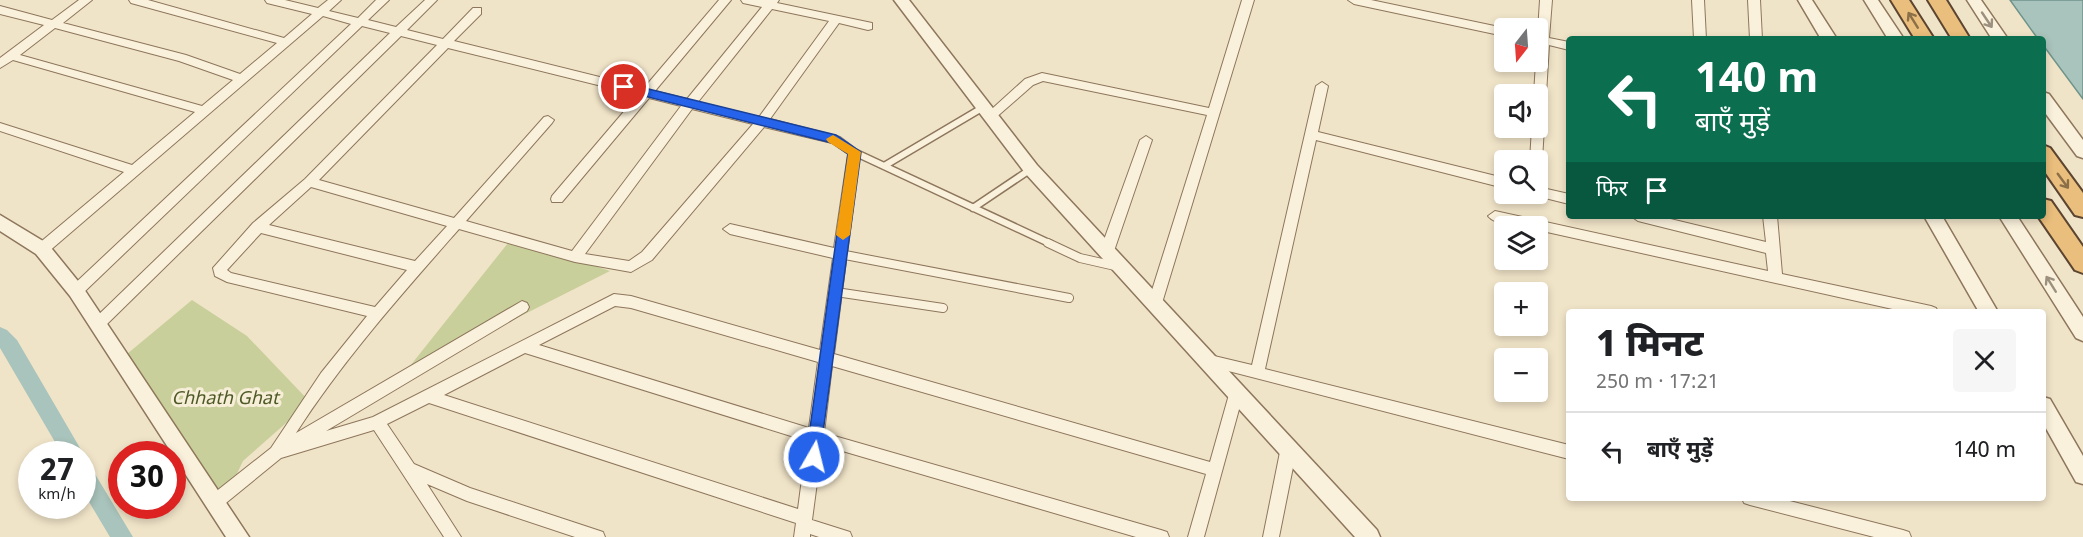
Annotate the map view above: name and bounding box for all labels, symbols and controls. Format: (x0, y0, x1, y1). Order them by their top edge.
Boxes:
one-way arrow (1906, 11, 1919, 28)
one-way arrow (1981, 11, 1993, 27)
north arrow (1494, 18, 1548, 72)
map controls (1494, 18, 1548, 402)
text: 140 m (1695, 54, 1818, 109)
icon: left (1596, 60, 1674, 138)
pin (598, 61, 649, 112)
icon: arrive (607, 70, 640, 103)
button: sound (1494, 84, 1548, 138)
text: बाएँ मुड़ें (1695, 107, 1770, 142)
button: search (1494, 150, 1548, 204)
one-way arrow (2057, 173, 2069, 189)
icon: arrive (1640, 174, 1673, 207)
text: फिर (1596, 176, 1628, 205)
button: layers (1494, 216, 1548, 270)
one-way arrow (2045, 276, 2057, 293)
button: + (1494, 282, 1548, 336)
text: 1 मिनट (1596, 324, 1703, 371)
button: close (1953, 329, 2016, 392)
button: − (1494, 348, 1548, 402)
text: 250 m · 17:21 (1596, 370, 1719, 396)
park label: Chhath Ghat (172, 388, 281, 411)
position arrow (782, 425, 846, 489)
icon: left (1596, 435, 1629, 468)
text: बाएँ मुड़ें (1647, 437, 1713, 466)
text: 140 m (1953, 437, 2016, 466)
speed limit sign: 30 (108, 441, 186, 519)
text: 27 (40, 453, 74, 492)
text: km/h (38, 486, 76, 505)

